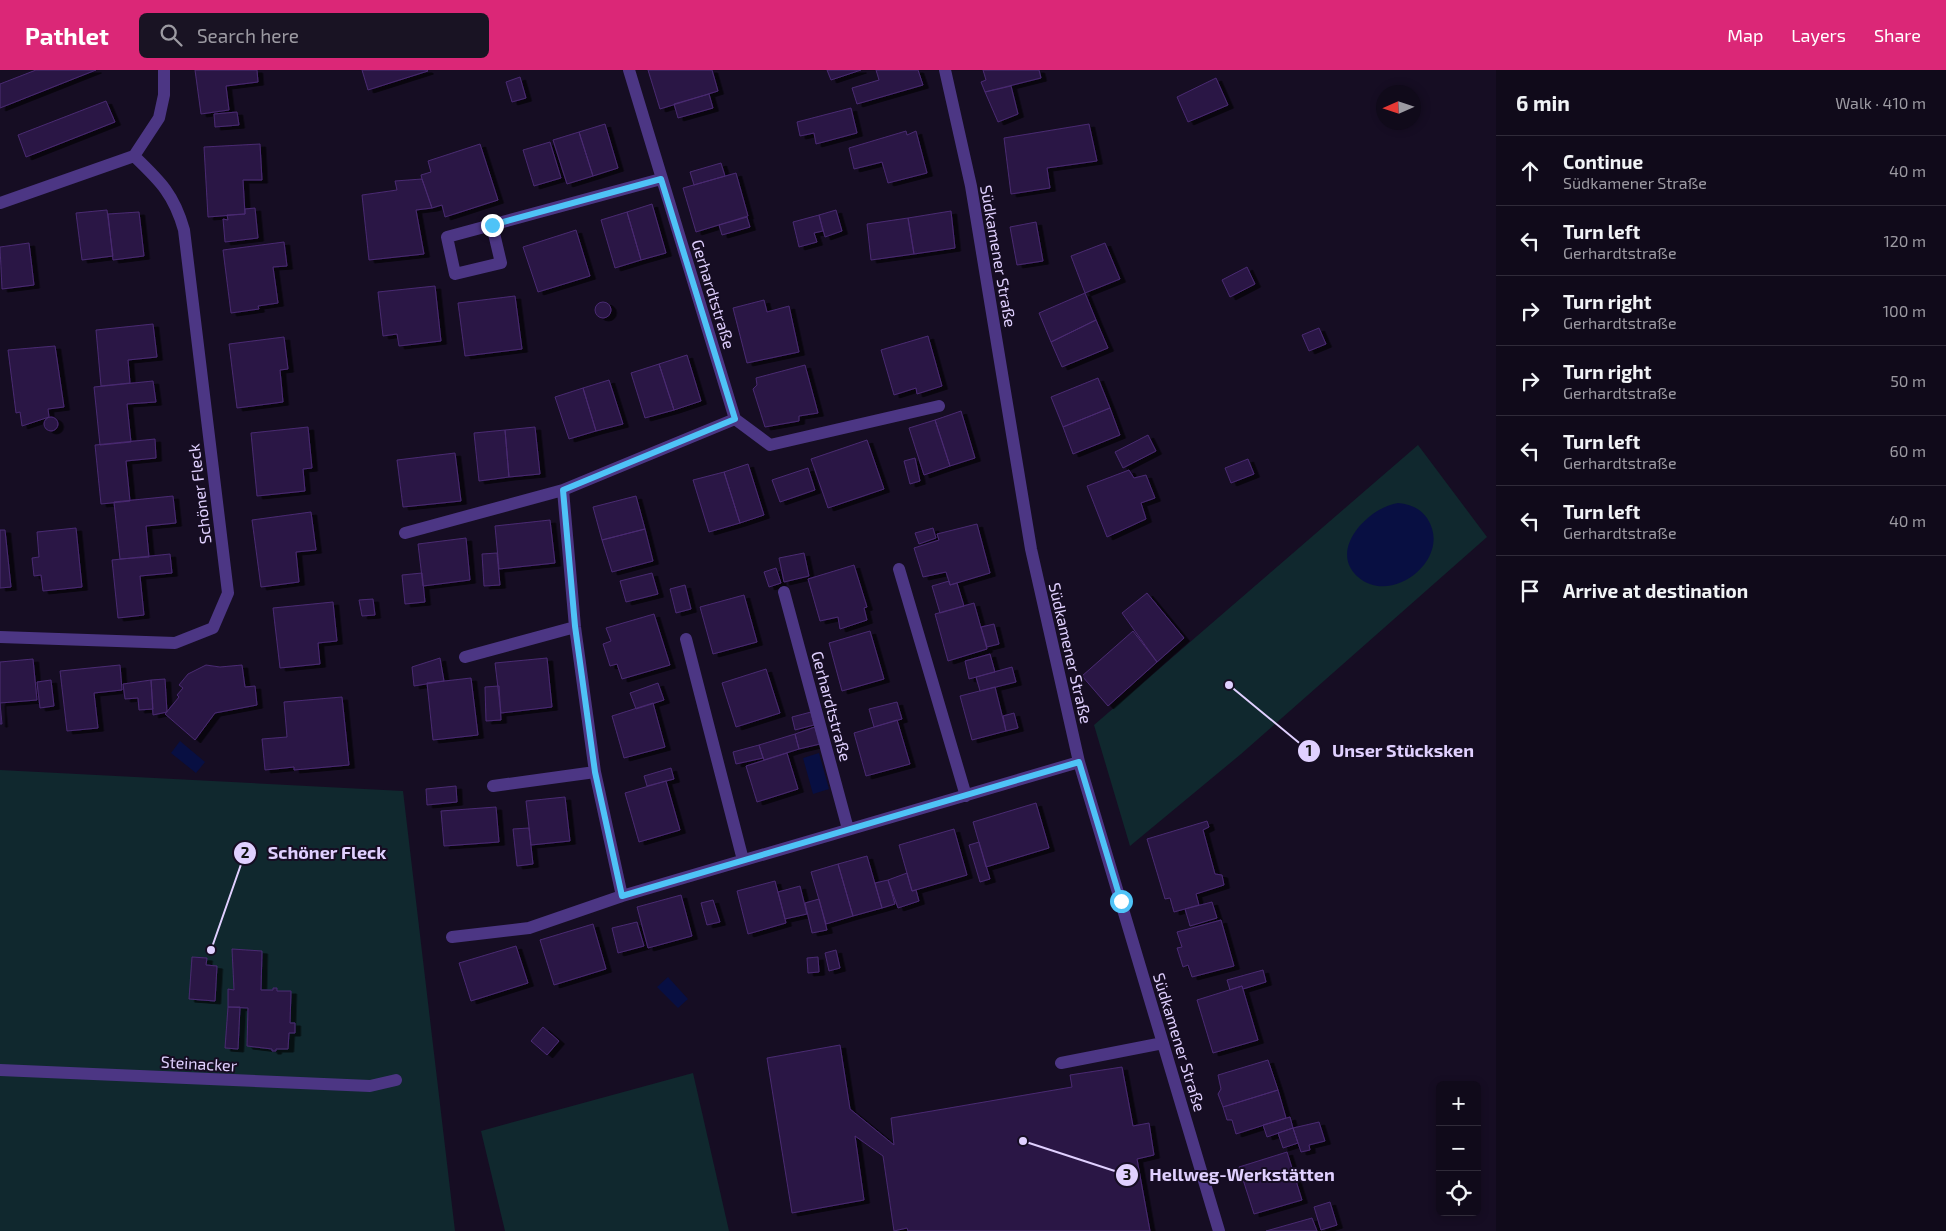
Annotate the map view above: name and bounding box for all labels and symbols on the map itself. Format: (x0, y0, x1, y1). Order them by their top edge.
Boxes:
north arrow (1376, 85, 1421, 130)
street label: Südkamener Straße (977, 183, 1021, 329)
route end (481, 214, 504, 237)
street label: Gerhardtstraße (688, 237, 740, 351)
street label: Schöner Fleck (183, 443, 215, 545)
street label: Südkamener Straße (1046, 581, 1096, 725)
street label: Gerhardtstraße (808, 649, 856, 763)
callout: Unser Stücksken (1297, 734, 1484, 767)
text: Unser Stücksken (1332, 739, 1474, 761)
text: 1 (1306, 741, 1312, 759)
callout: Schöner Fleck (232, 836, 396, 869)
text: Schöner Fleck (268, 841, 386, 863)
text: 2 (241, 843, 250, 861)
route start (1110, 890, 1133, 913)
street label: Südkamener Straße (1150, 970, 1210, 1114)
street label: Steinacker (160, 1052, 238, 1075)
callout: Hellweg-Werkstätten (1115, 1159, 1345, 1192)
text: Hellweg-Werkstätten (1149, 1163, 1335, 1185)
text: 3 (1123, 1165, 1131, 1183)

